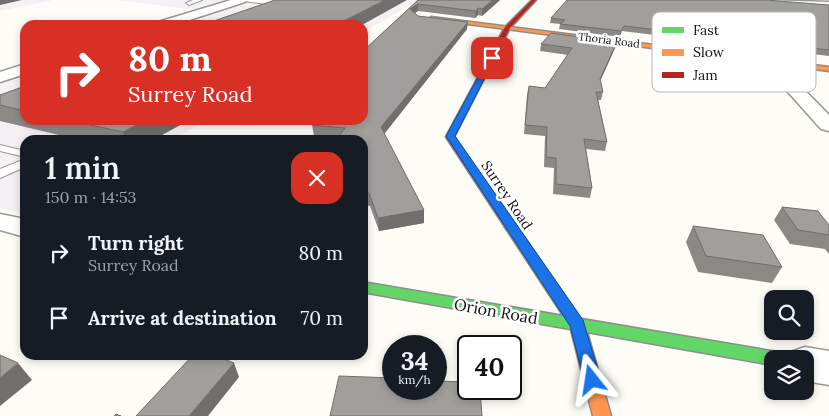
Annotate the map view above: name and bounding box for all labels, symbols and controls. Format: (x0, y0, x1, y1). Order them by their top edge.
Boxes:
legend (652, 12, 816, 92)
text: Fast (693, 21, 720, 39)
street label: Thoria Road (577, 29, 641, 51)
text: 80 m (128, 36, 212, 81)
pin (471, 37, 513, 79)
icon: right (45, 40, 110, 105)
text: Slow (693, 43, 725, 61)
icon: arrive (478, 44, 506, 72)
text: Jam (692, 66, 718, 84)
text: Surrey Road (128, 80, 253, 108)
text: 1 min (45, 149, 120, 187)
button: close (291, 152, 343, 204)
street label: Surrey Road (477, 157, 537, 233)
text: 150 m · 14:53 (45, 187, 137, 207)
text: Turn right (88, 231, 184, 255)
icon: right (45, 239, 73, 267)
text: 80 m (299, 241, 343, 265)
text: Surrey Road (88, 255, 179, 275)
map controls (764, 290, 814, 400)
button: search (764, 290, 814, 340)
street label: Orion Road (453, 294, 540, 328)
icon: arrive (45, 304, 73, 332)
text: Arrive at destination (88, 306, 277, 330)
text: 70 m (300, 306, 343, 330)
speed limit sign: 40 (457, 335, 522, 400)
text: 34 (401, 345, 428, 377)
button: layers (764, 350, 814, 400)
position arrow (565, 353, 617, 405)
text: km/h (398, 372, 431, 387)

